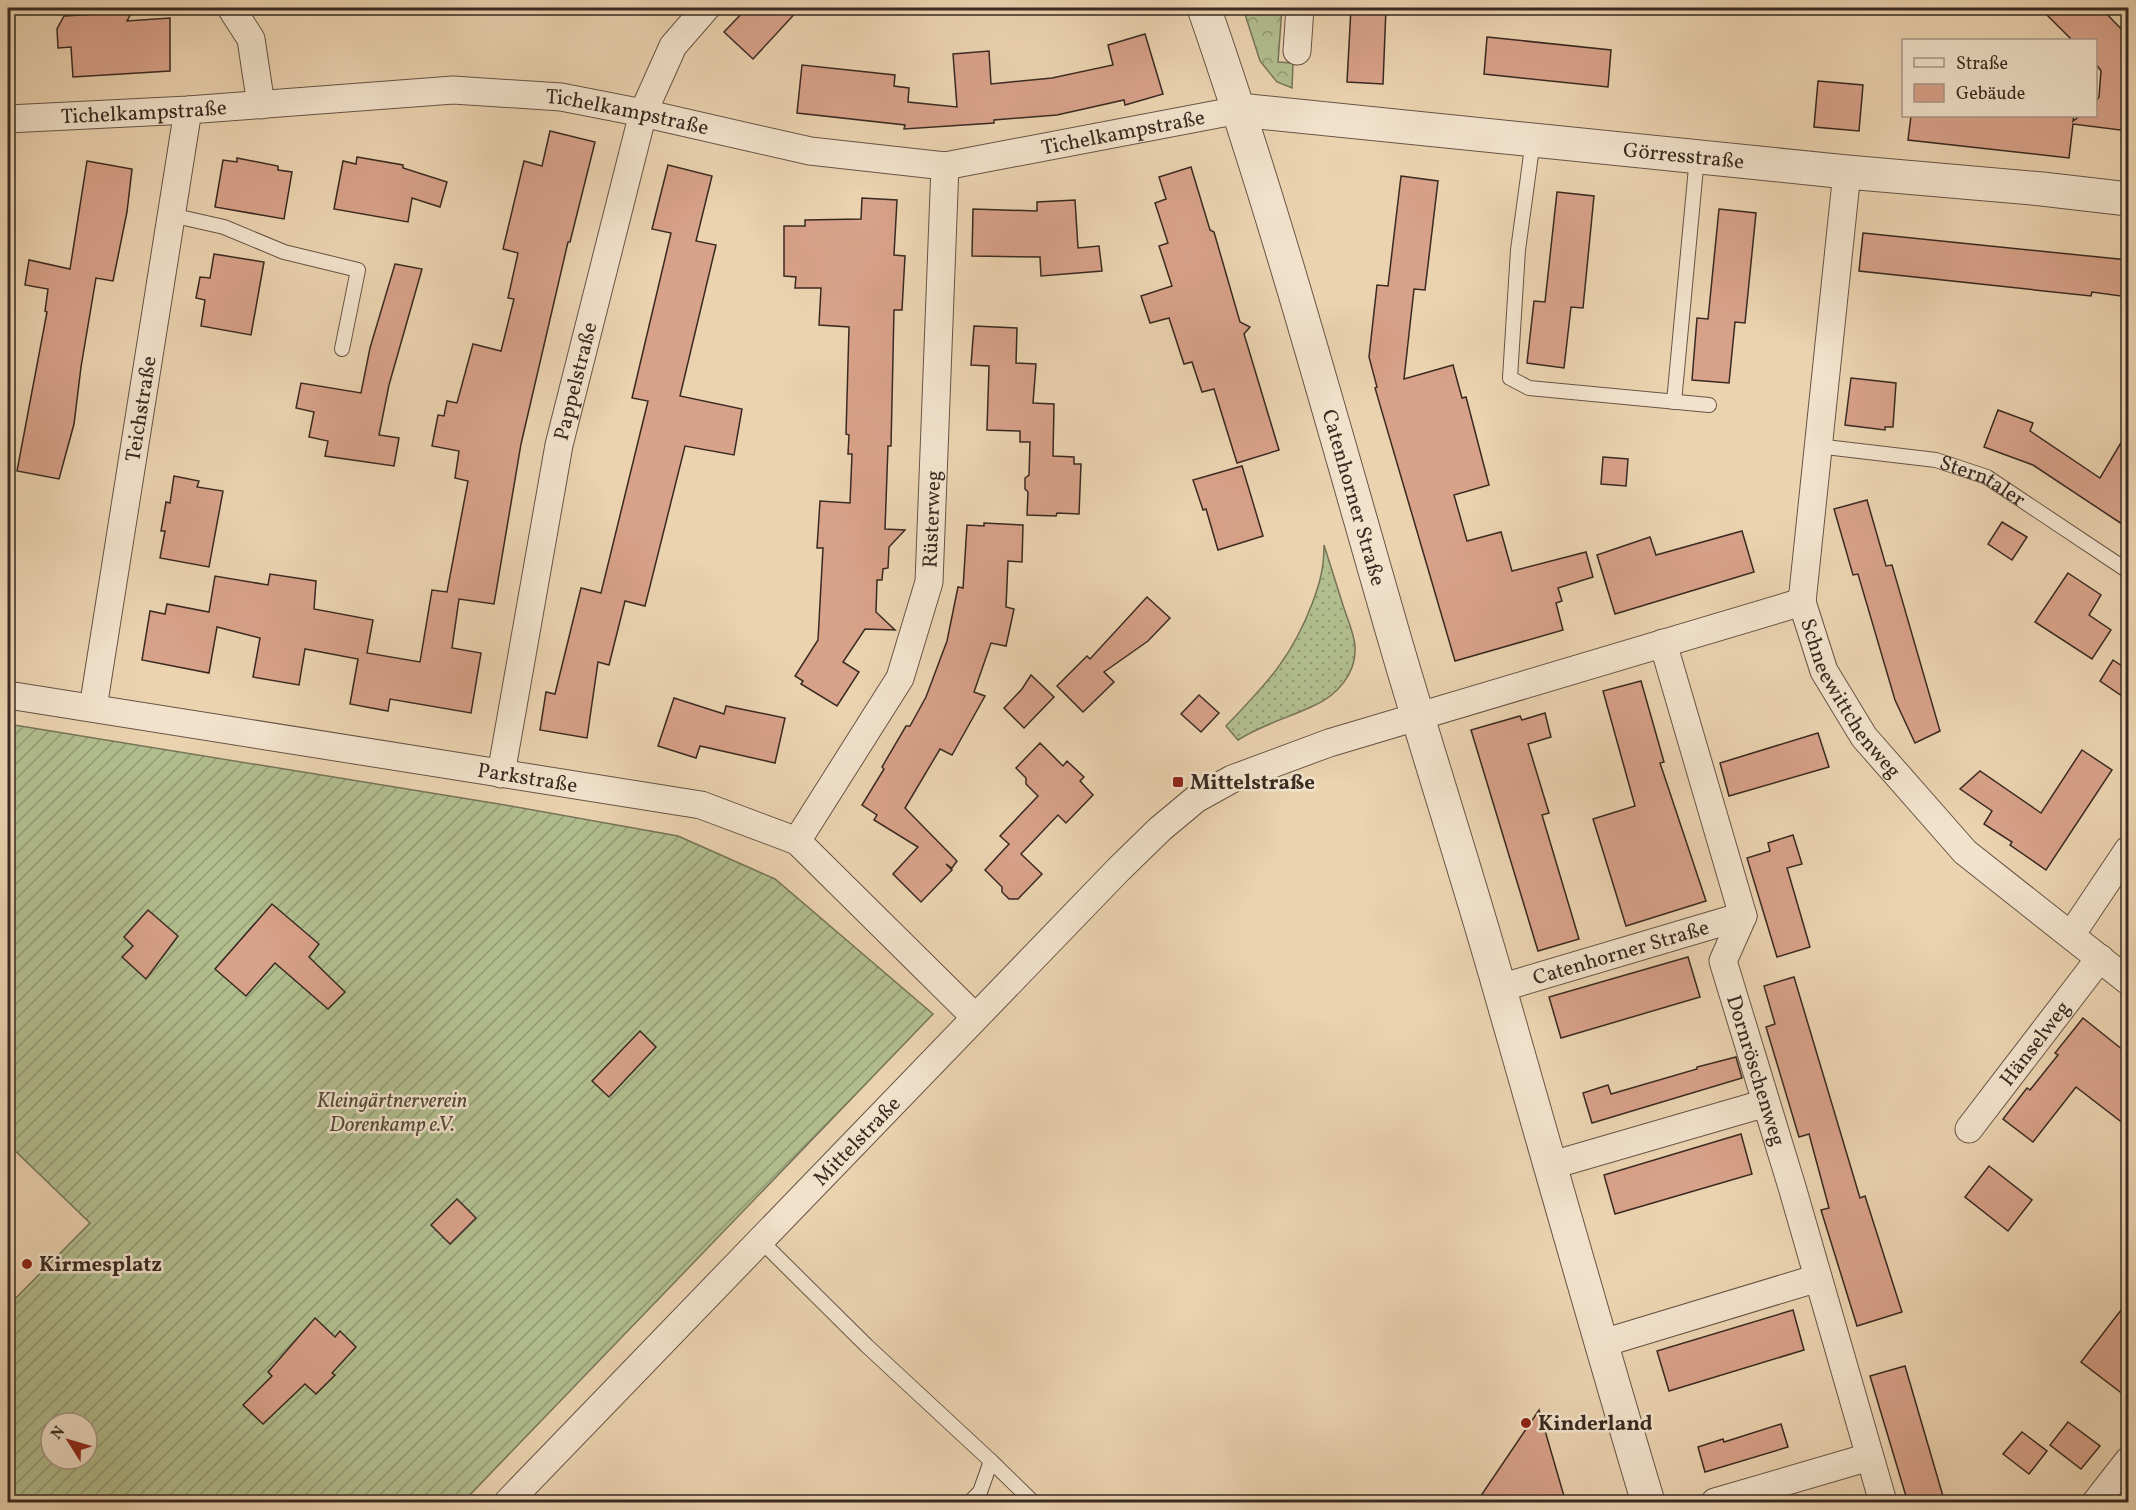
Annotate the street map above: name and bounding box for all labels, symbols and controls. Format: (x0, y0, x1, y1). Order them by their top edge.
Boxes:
legend (1902, 39, 2097, 117)
text: Straße (1956, 52, 2008, 77)
text: Gebäude (1956, 82, 2025, 107)
street label: Tichelkampstraße (545, 83, 711, 144)
street label: Tichelkampstraße (60, 94, 228, 132)
street label: Tichelkampstraße (1039, 104, 1208, 163)
street label: Görresstraße (1622, 136, 1745, 177)
street label: Pappelstraße (548, 319, 606, 444)
street label: Teichstraße (119, 354, 165, 464)
street label: Catenhorner Straße (1314, 406, 1392, 590)
street label: Sterntaler (1935, 449, 2031, 515)
street label: Rüsterweg (917, 470, 949, 569)
street label: Schneewittchenweg (1792, 615, 1907, 785)
street label: Parkstraße (475, 757, 580, 801)
place label: Mittelstraße (1190, 769, 1315, 798)
marker: Mittelstraße (1171, 775, 1185, 789)
street label: Catenhorner Straße (1530, 914, 1713, 993)
street label: Dornröschenweg (1718, 992, 1792, 1150)
street label: Hänselweg (1994, 995, 2078, 1093)
park label: Kleingärtnerverein Dorenkamp e.V. (317, 1087, 468, 1140)
street label: Mittelstraße (807, 1091, 908, 1193)
place label: Kirmesplatz (39, 1251, 162, 1280)
marker: Kirmesplatz (20, 1257, 34, 1271)
place label: Kinderland (1538, 1410, 1653, 1439)
north arrow (39, 1411, 99, 1471)
marker: Kinderland (1519, 1416, 1533, 1430)
text: N (46, 1422, 71, 1444)

